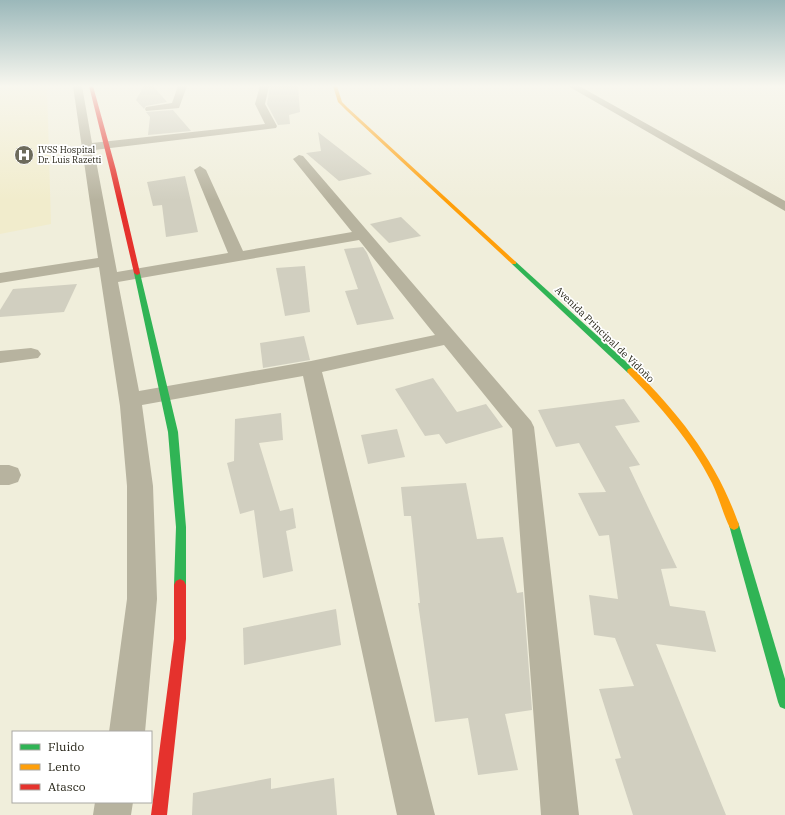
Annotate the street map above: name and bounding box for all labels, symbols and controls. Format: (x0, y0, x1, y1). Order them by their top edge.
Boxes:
hospital icon: IVSS Hospital Dr. Luis Razetti (13, 144, 35, 166)
place label: IVSS Hospital Dr. Luis Razetti (38, 144, 102, 165)
street label: Avenida Principal de Vidoño (552, 283, 657, 386)
legend (12, 731, 152, 803)
text: Fluido (48, 739, 85, 754)
text: Lento (48, 759, 80, 774)
text: Atasco (48, 779, 86, 794)

